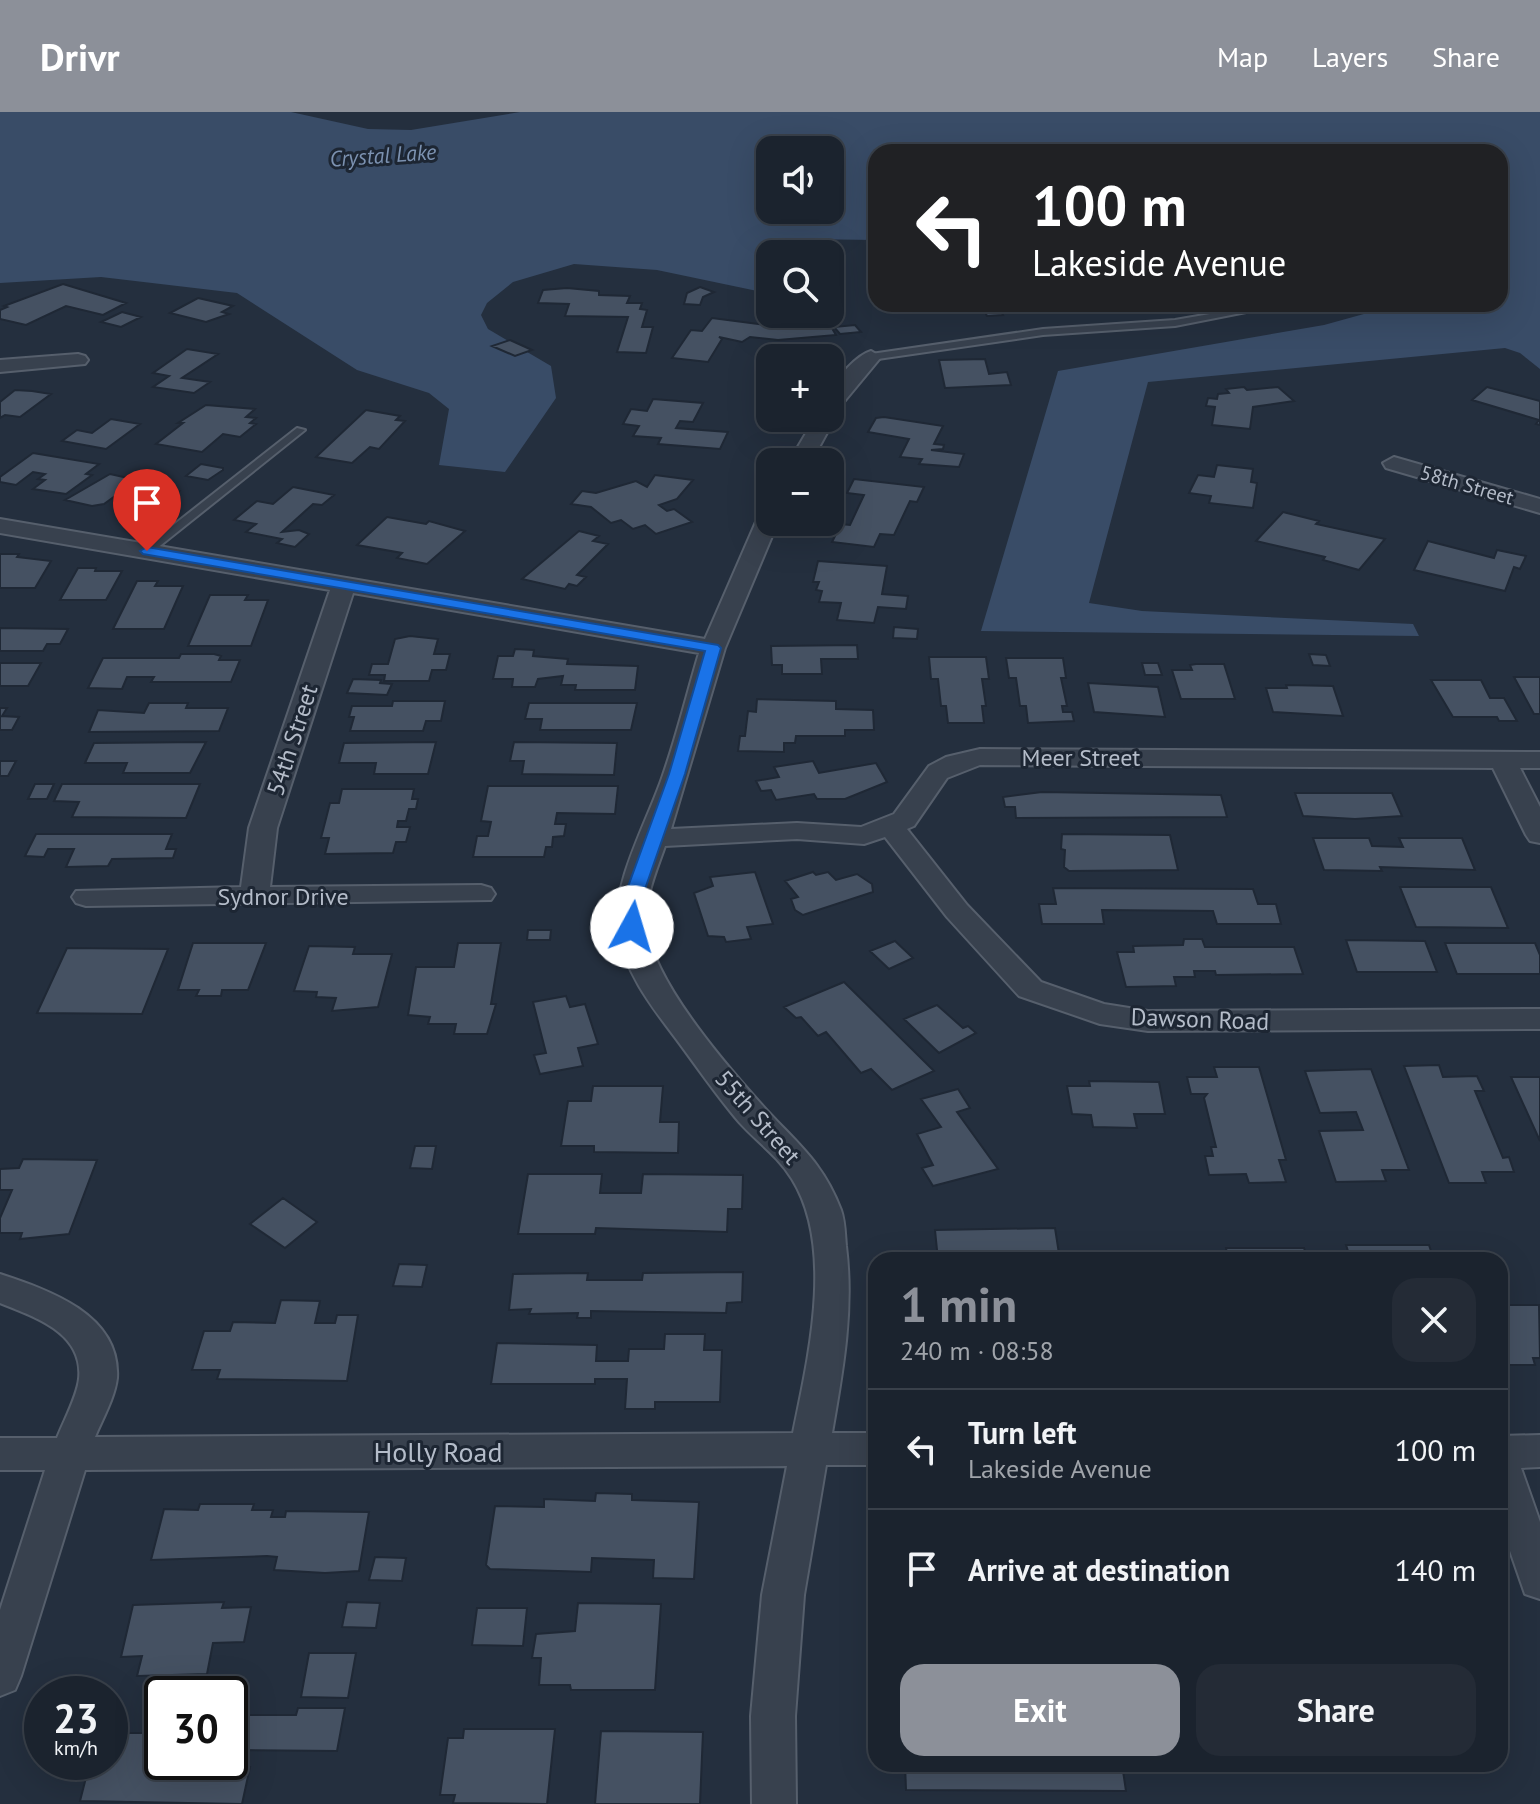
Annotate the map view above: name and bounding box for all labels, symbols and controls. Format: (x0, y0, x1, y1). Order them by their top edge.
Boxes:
text: Drivr (40, 32, 120, 81)
text: Map (1217, 38, 1268, 75)
text: Layers (1312, 38, 1388, 75)
text: Share (1432, 38, 1500, 75)
map controls (756, 136, 844, 536)
button: sound (756, 136, 844, 224)
water label: Crystal Lake (329, 137, 438, 173)
text: 100 m (1032, 169, 1187, 241)
icon: left (900, 176, 1004, 280)
text: Lakeside Avenue (1032, 239, 1286, 286)
button: search (756, 240, 844, 328)
button: + (756, 344, 844, 432)
button: − (756, 448, 844, 536)
street label: 58th Street (1417, 459, 1517, 511)
pin (113, 469, 181, 551)
icon: arrive (125, 481, 169, 525)
street label: 54th Street (259, 680, 325, 800)
street label: Meer Street (1022, 742, 1140, 773)
street label: Sydnor Drive (217, 881, 349, 912)
position arrow (590, 885, 674, 969)
street label: Dawson Road (1130, 1001, 1270, 1037)
street label: 55th Street (709, 1063, 807, 1171)
text: 1 min (900, 1273, 1017, 1335)
button: close (1392, 1278, 1476, 1362)
text: 240 m · 08:58 (900, 1334, 1054, 1367)
text: Turn left (968, 1413, 1076, 1452)
icon: left (900, 1427, 944, 1471)
text: 100 m (1395, 1430, 1476, 1469)
street label: Holly Road (374, 1433, 502, 1470)
text: Lakeside Avenue (968, 1452, 1152, 1485)
icon: arrive (900, 1547, 944, 1591)
text: Arrive at destination (968, 1550, 1230, 1589)
text: 140 m (1395, 1550, 1476, 1589)
button: Exit (900, 1664, 1180, 1756)
button: Share (1196, 1664, 1476, 1756)
speed limit sign: 30 (144, 1676, 248, 1780)
text: 23 (53, 1692, 99, 1744)
text: km/h (54, 1735, 98, 1761)

